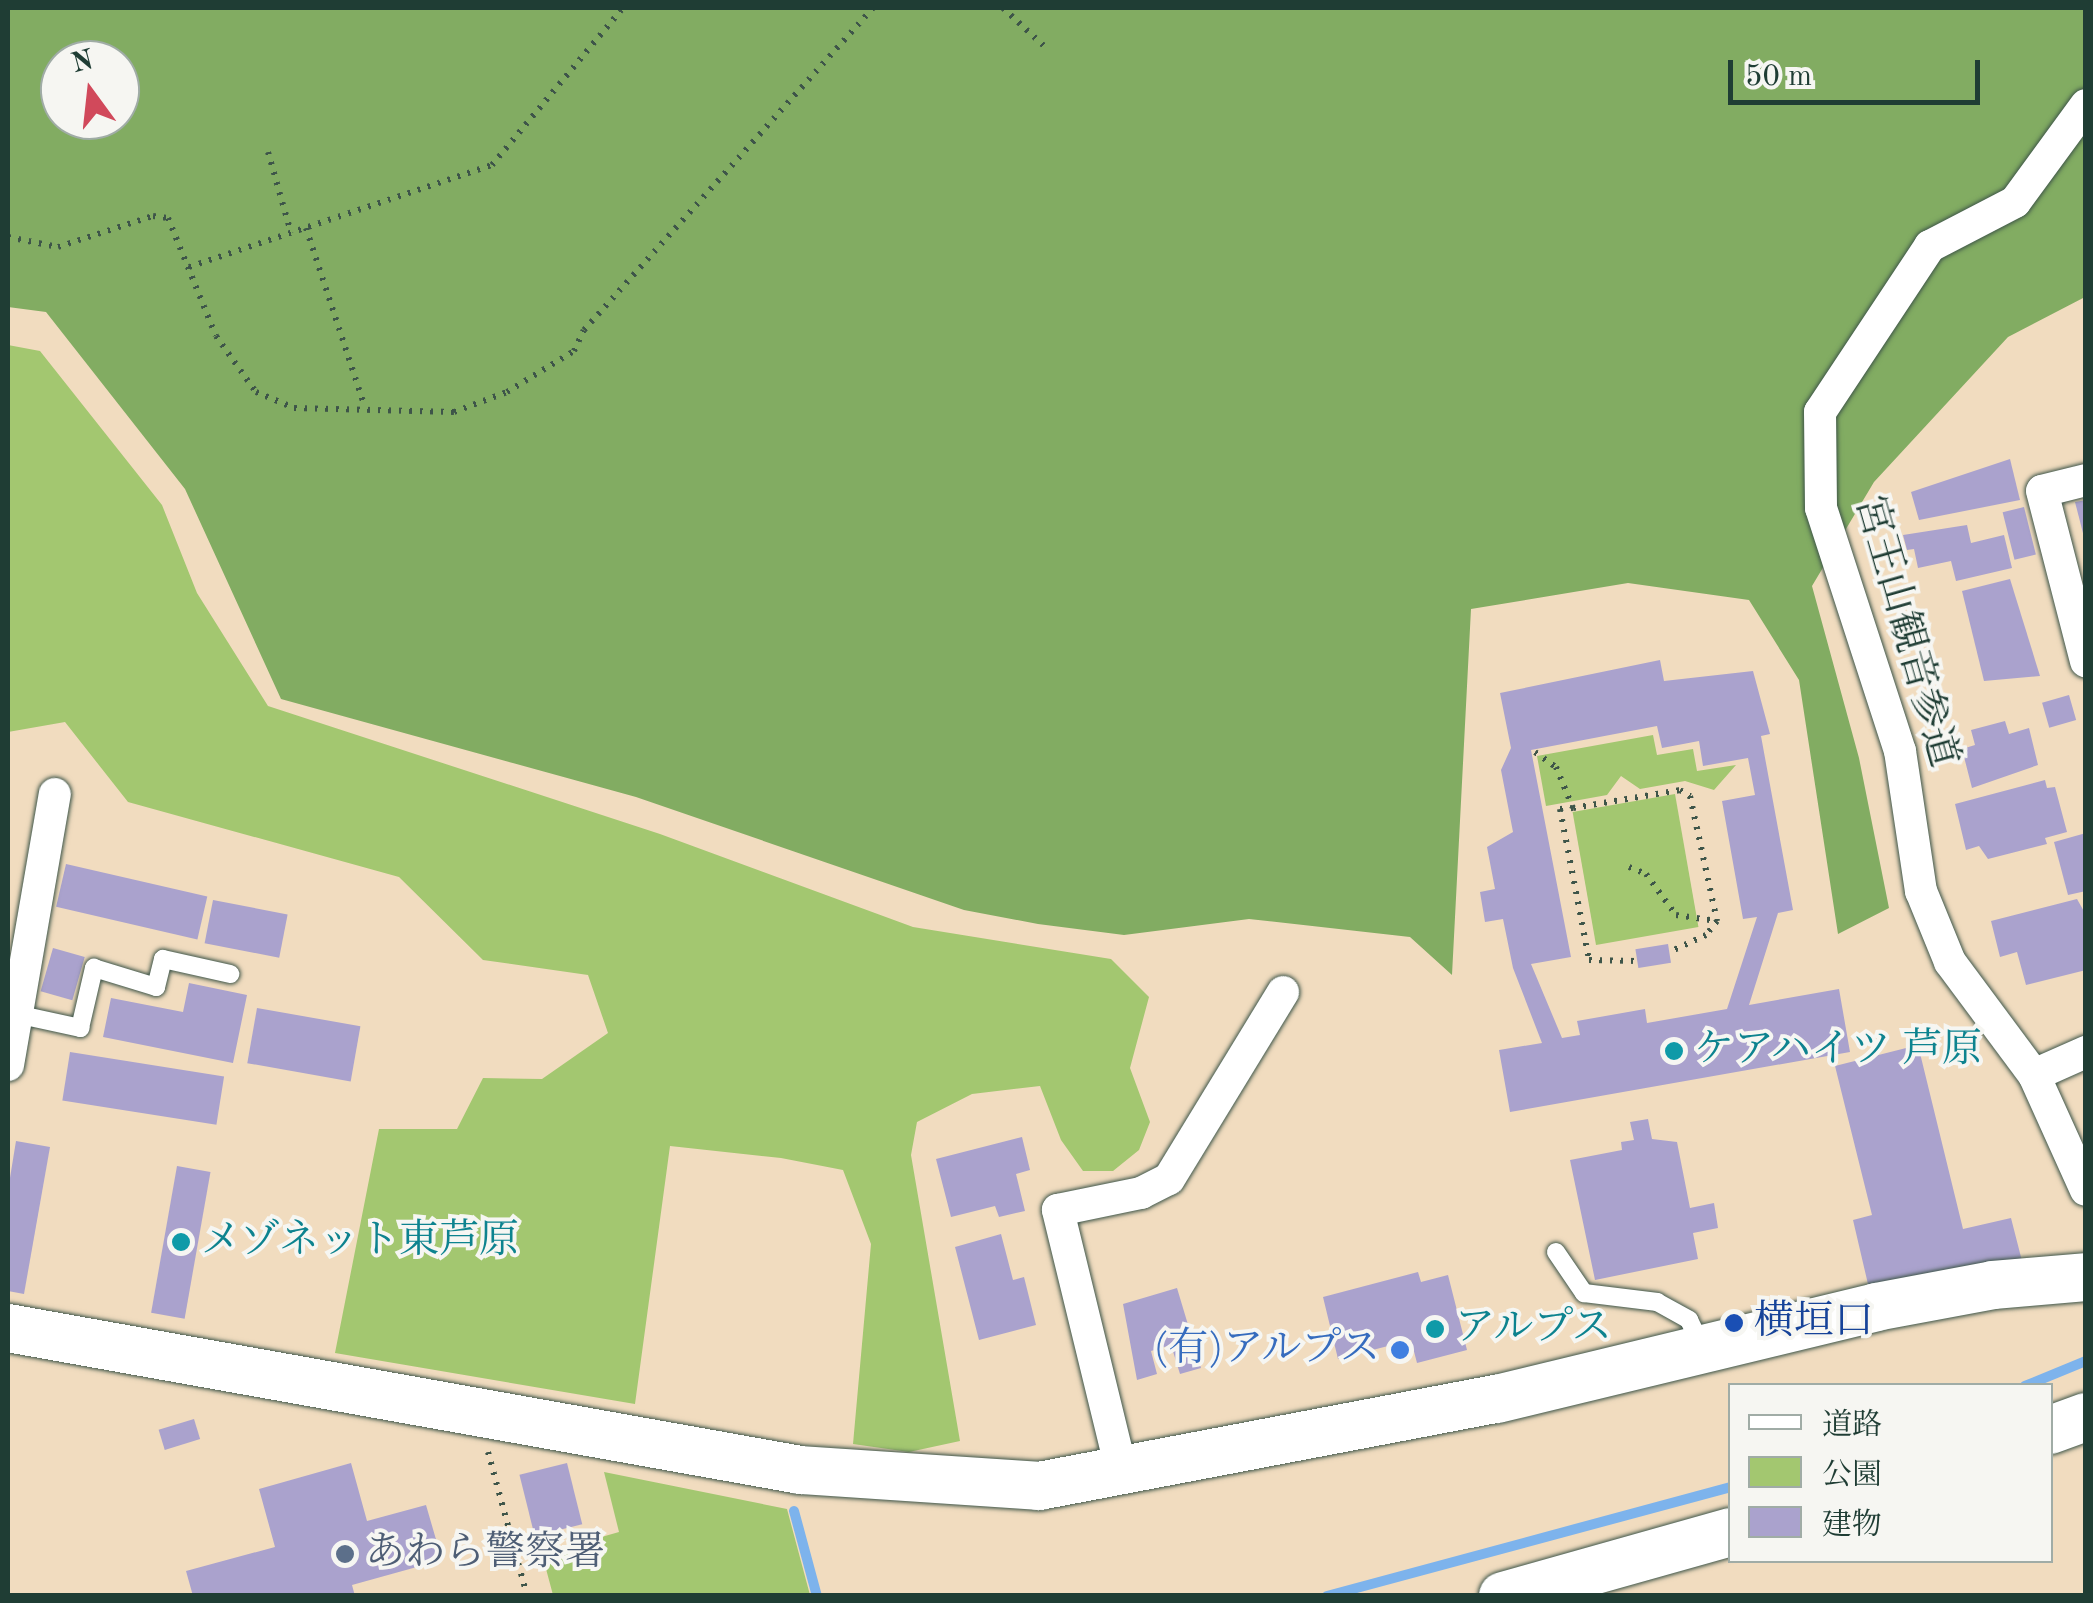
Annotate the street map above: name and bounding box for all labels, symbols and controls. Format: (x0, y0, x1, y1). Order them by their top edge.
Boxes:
north arrow (40, 40, 140, 140)
scale bar (1733, 40, 1986, 102)
text: N (69, 47, 97, 79)
text: 50 m (1745, 62, 1812, 92)
street label: 宮王山観音参道 (1843, 491, 1967, 773)
place label: ケアハイツ 芦原 (1694, 1027, 1985, 1075)
marker: ケアハイツ 芦原 (1663, 1040, 1685, 1062)
place label: メゾネット東芦原 (201, 1218, 521, 1266)
marker: メゾネット東芦原 (170, 1231, 192, 1253)
place label: 横垣口 (1754, 1299, 1874, 1347)
place label: アルプス (1455, 1305, 1615, 1353)
marker: 横垣口 (1723, 1312, 1745, 1334)
marker: アルプス (1424, 1318, 1446, 1340)
place label: (有)アルプス (1150, 1326, 1380, 1374)
marker: (有)アルプス (1389, 1339, 1411, 1361)
legend (1728, 1383, 2053, 1563)
text: 道路 (1822, 1411, 1882, 1441)
text: 公園 (1822, 1461, 1882, 1491)
text: 建物 (1822, 1511, 1882, 1541)
place label: あわら警察署 (365, 1530, 605, 1578)
marker: あわら警察署 (334, 1543, 356, 1565)

